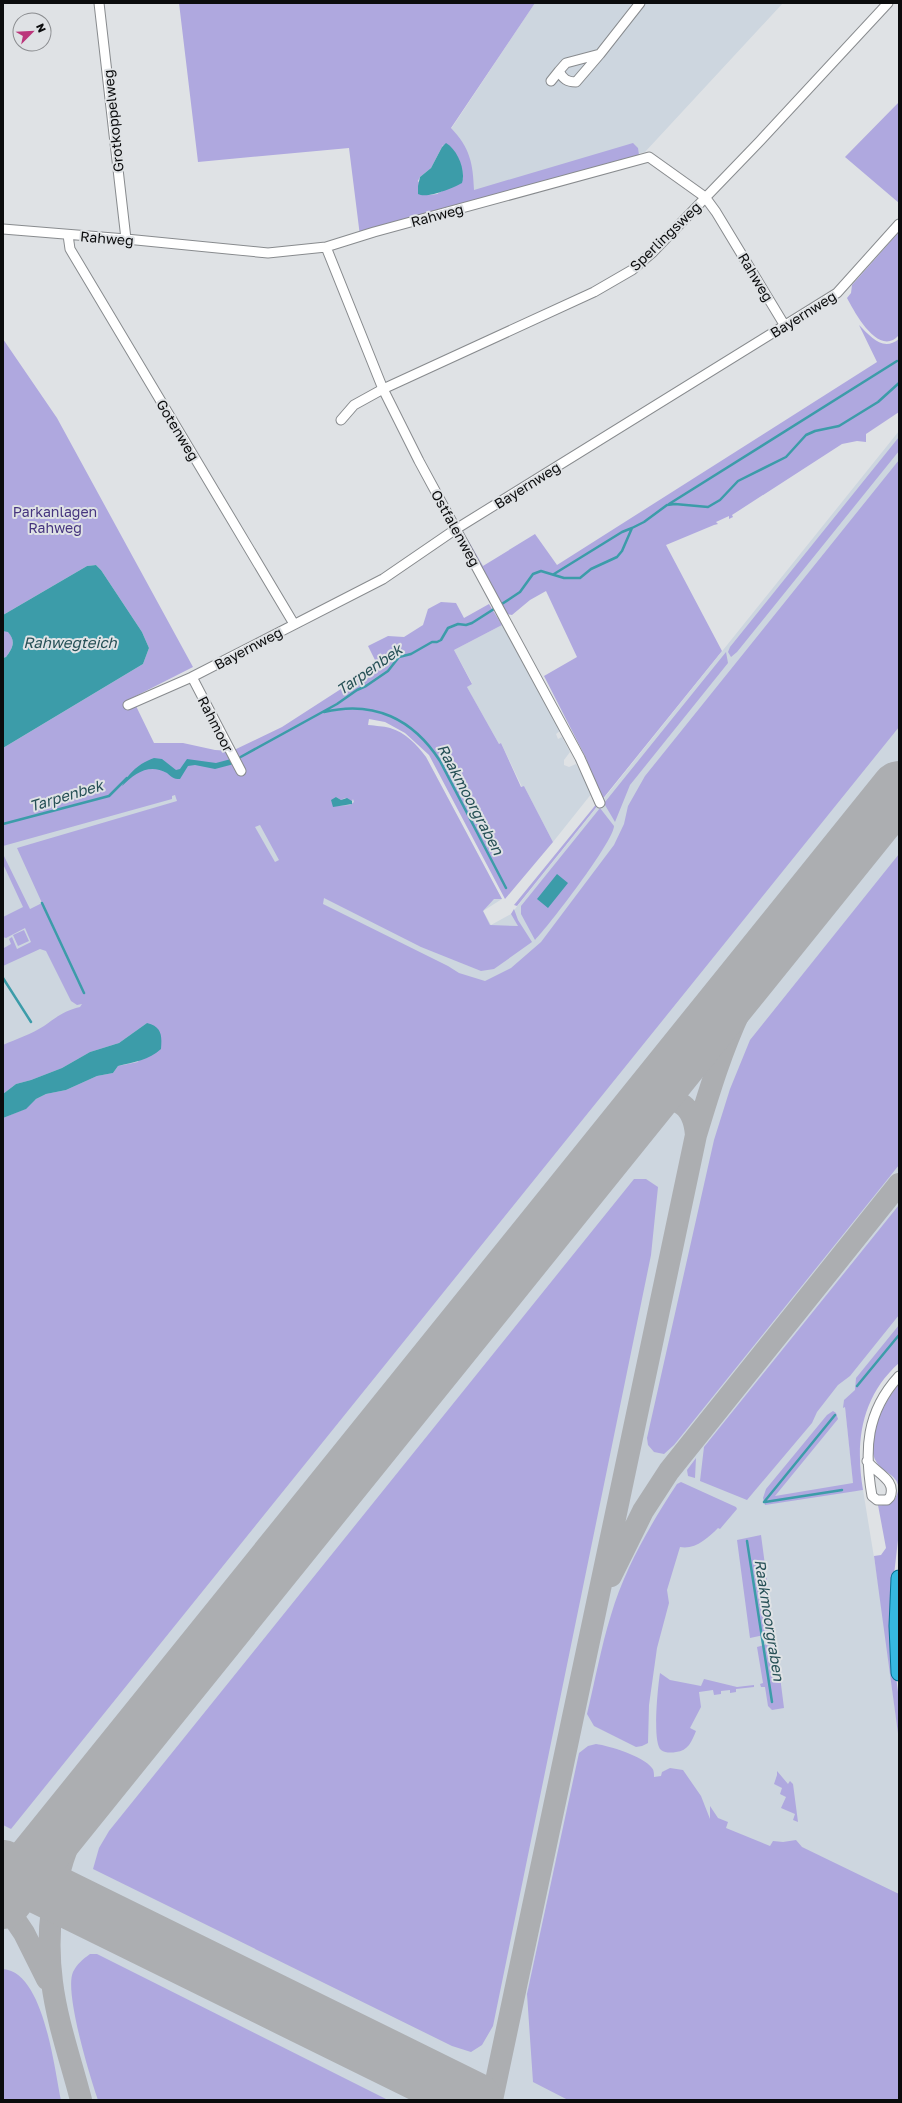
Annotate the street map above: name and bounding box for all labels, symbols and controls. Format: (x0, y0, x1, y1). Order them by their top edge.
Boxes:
north arrow (12, 12, 52, 52)
text: N (34, 21, 49, 34)
street label: Grotkoppelweg (99, 69, 127, 173)
street label: Sperlingsweg (626, 198, 704, 274)
street label: Rahweg (409, 200, 465, 230)
street label: Rahweg (80, 227, 134, 249)
street label: Rahweg (735, 250, 777, 304)
street label: Bayernweg (767, 287, 839, 341)
street label: Gotenweg (153, 396, 203, 464)
street label: Bayernweg (491, 458, 563, 512)
street label: Ostfalenweg (428, 487, 484, 569)
park label: Parkanlagen Rahweg (13, 503, 97, 536)
street label: Bayernweg (211, 623, 285, 673)
water label: Rahwegteich (23, 633, 118, 652)
water label: Tarpenbek (333, 639, 406, 698)
street label: Rahmoor (195, 693, 238, 755)
water label: Raakmoorgraben (433, 740, 508, 859)
water label: Tarpenbek (27, 775, 106, 815)
water label: Raakmoorgraben (751, 1558, 789, 1683)

